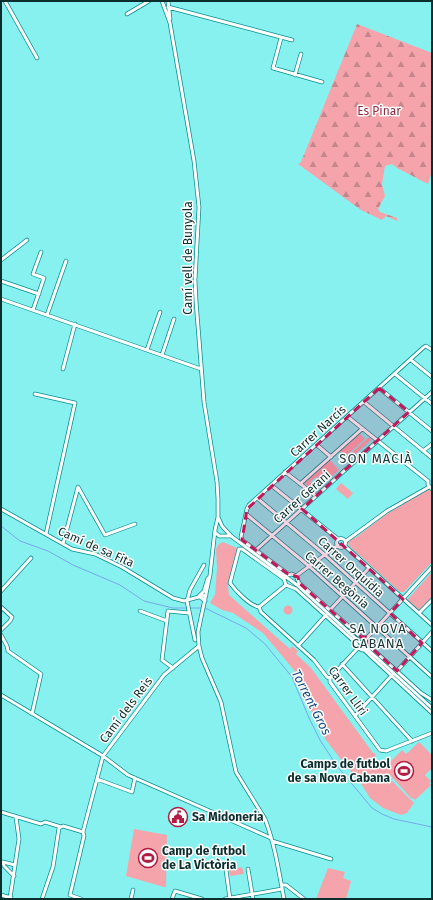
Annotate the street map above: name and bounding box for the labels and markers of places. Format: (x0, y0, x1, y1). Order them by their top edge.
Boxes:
place label: Camps de futbol de sa Nova Cabana (288, 757, 390, 785)
sports icon: Camps de futbol de sa Nova Cabana (393, 760, 415, 782)
public building icon: Sa Midoneria (167, 806, 189, 828)
place label: Sa Midoneria (192, 810, 264, 824)
place label: Camp de futbol de La Victòria (162, 844, 246, 872)
sports icon: Camp de futbol de La Victòria (137, 847, 159, 869)

